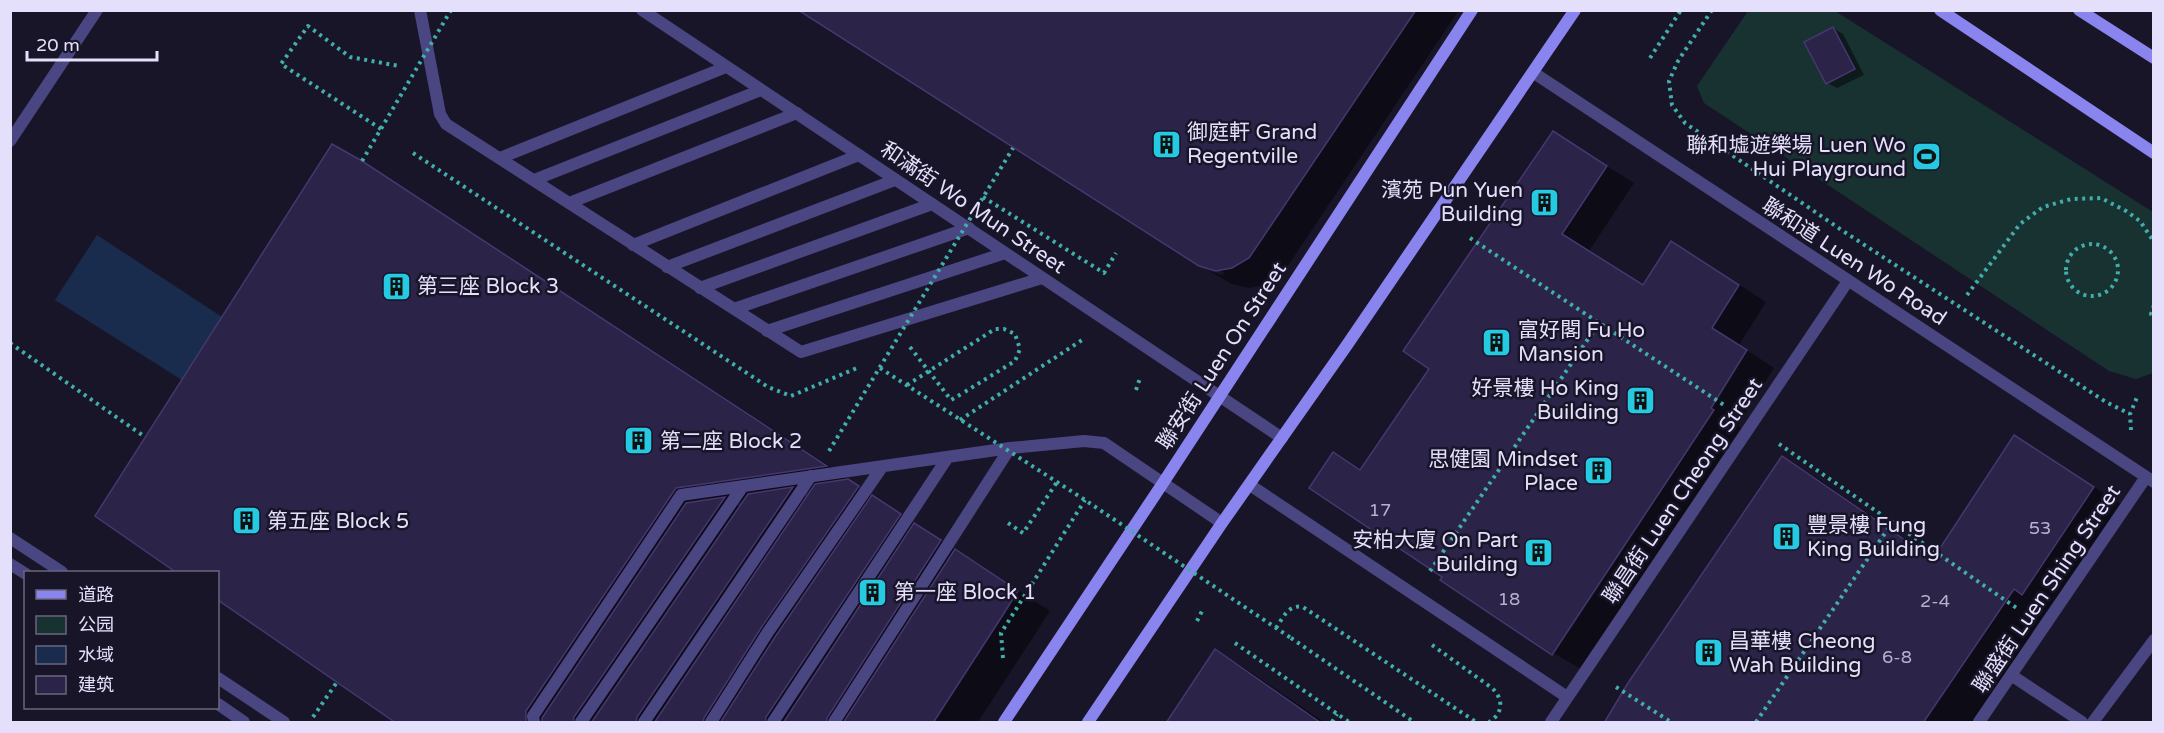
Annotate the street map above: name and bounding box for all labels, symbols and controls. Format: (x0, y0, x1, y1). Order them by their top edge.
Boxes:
scale bar (27, 24, 158, 62)
text: 20 m (36, 34, 80, 56)
place label: 御庭軒 Grand Regentville (1187, 120, 1317, 169)
building icon: 御庭軒 Grand Regentville (1150, 128, 1182, 160)
place label: 聯和墟遊樂場 Luen Wo Hui Playground (1686, 133, 1906, 182)
street label: 和滿街 Wo Mun Street (876, 137, 1070, 279)
sports icon: 聯和墟遊樂場 Luen Wo Hui Playground (1911, 141, 1943, 173)
place label: 濱苑 Pun Yuen Building (1381, 178, 1523, 227)
building icon: 濱苑 Pun Yuen Building (1528, 186, 1560, 218)
street label: 聯和道 Luen Wo Road (1757, 193, 1951, 331)
street label: 聯安街 Luen On Street (1152, 258, 1292, 454)
building icon: 第三座 Block 3 (380, 270, 412, 302)
place label: 第三座 Block 3 (417, 274, 559, 299)
place label: 富好閣 Fu Ho Mansion (1518, 318, 1645, 367)
building icon: 富好閣 Fu Ho Mansion (1481, 326, 1513, 358)
street label: 聯昌街 Luen Cheong Street (1598, 373, 1768, 609)
place label: 好景樓 Ho King Building (1471, 376, 1619, 425)
building icon: 好景樓 Ho King Building (1624, 384, 1656, 416)
building icon: 第二座 Block 2 (623, 425, 655, 457)
place label: 第二座 Block 2 (660, 429, 802, 454)
place label: 思健園 Mindset Place (1428, 447, 1578, 496)
building icon: 思健園 Mindset Place (1583, 455, 1615, 487)
street label: 聯盛街 Luen Shing Street (1968, 480, 2126, 698)
house number: 17 (1369, 499, 1391, 521)
building icon: 第五座 Block 5 (230, 505, 262, 537)
place label: 第五座 Block 5 (267, 509, 409, 534)
place label: 豐景樓 Fung King Building (1807, 513, 1940, 562)
house number: 53 (2029, 517, 2051, 539)
building icon: 豐景樓 Fung King Building (1770, 521, 1802, 553)
place label: 安柏大廈 On Part Building (1352, 528, 1518, 577)
building icon: 安柏大廈 On Part Building (1523, 536, 1555, 568)
legend (24, 571, 219, 709)
building icon: 第一座 Block 1 (857, 576, 889, 608)
place label: 第一座 Block 1 (894, 580, 1036, 605)
text: 道路 (78, 584, 114, 606)
house number: 18 (1498, 588, 1520, 610)
house number: 2-4 (1920, 590, 1950, 612)
text: 公园 (78, 614, 114, 636)
place label: 昌華樓 Cheong Wah Building (1729, 629, 1876, 678)
building icon: 昌華樓 Cheong Wah Building (1692, 637, 1724, 669)
text: 水域 (78, 644, 114, 666)
house number: 6-8 (1882, 646, 1912, 668)
text: 建筑 (78, 674, 114, 696)

